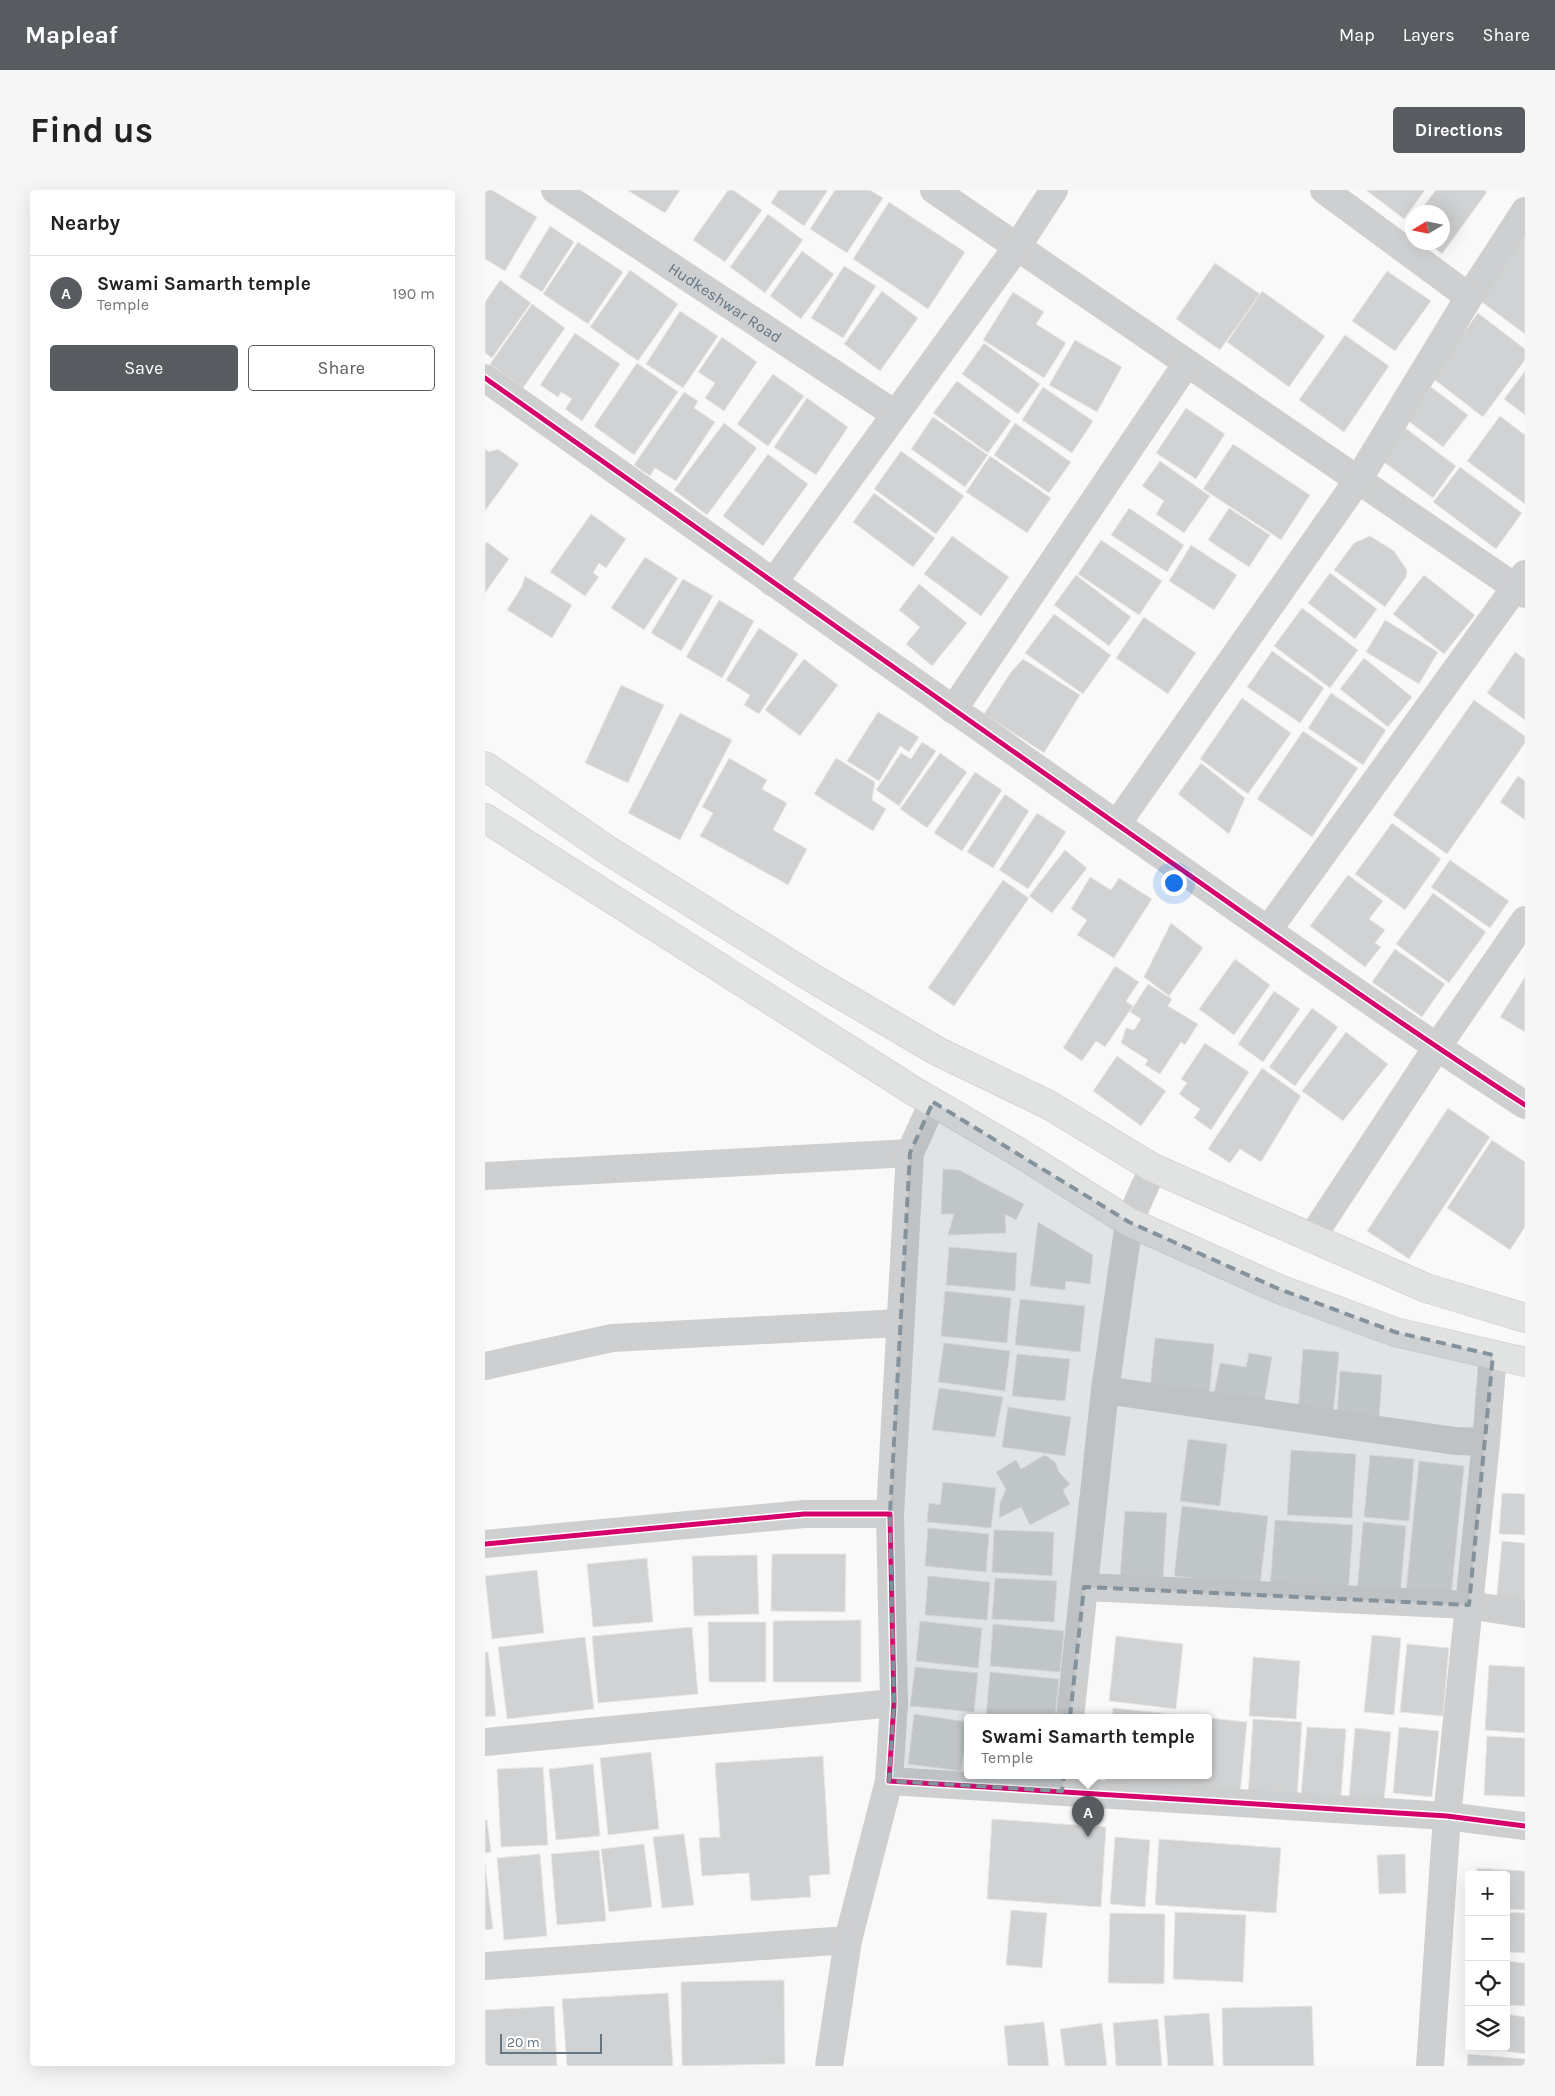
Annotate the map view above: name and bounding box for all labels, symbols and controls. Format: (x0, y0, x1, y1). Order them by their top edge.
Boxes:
text: Mapleaf (25, 21, 118, 49)
text: Map (1339, 24, 1375, 46)
text: Layers (1403, 24, 1455, 46)
text: Share (1483, 24, 1530, 46)
button: Directions (1393, 107, 1525, 153)
text: Find us (30, 110, 153, 151)
north arrow (1405, 205, 1450, 250)
text: Nearby (50, 211, 120, 235)
street label: Hudkeshwar Road (665, 258, 785, 347)
text: Swami Samarth temple (97, 273, 311, 295)
text: A (61, 284, 71, 303)
text: 190 m (392, 284, 435, 303)
text: Temple (97, 295, 149, 314)
button: Save (50, 345, 238, 391)
button: Share (248, 345, 435, 391)
your location (1161, 870, 1187, 896)
popup (964, 1714, 1212, 1779)
text: Swami Samarth temple (981, 1726, 1195, 1748)
text: Temple (981, 1748, 1033, 1767)
pin: A (1072, 1796, 1104, 1837)
map controls (1465, 1871, 1510, 2051)
button: + (1465, 1871, 1510, 1916)
button: − (1465, 1916, 1510, 1961)
button: locate (1465, 1961, 1510, 2006)
button: layers (1465, 2006, 1510, 2051)
scale bar (500, 2031, 603, 2054)
text: 20 m (507, 2034, 540, 2051)

